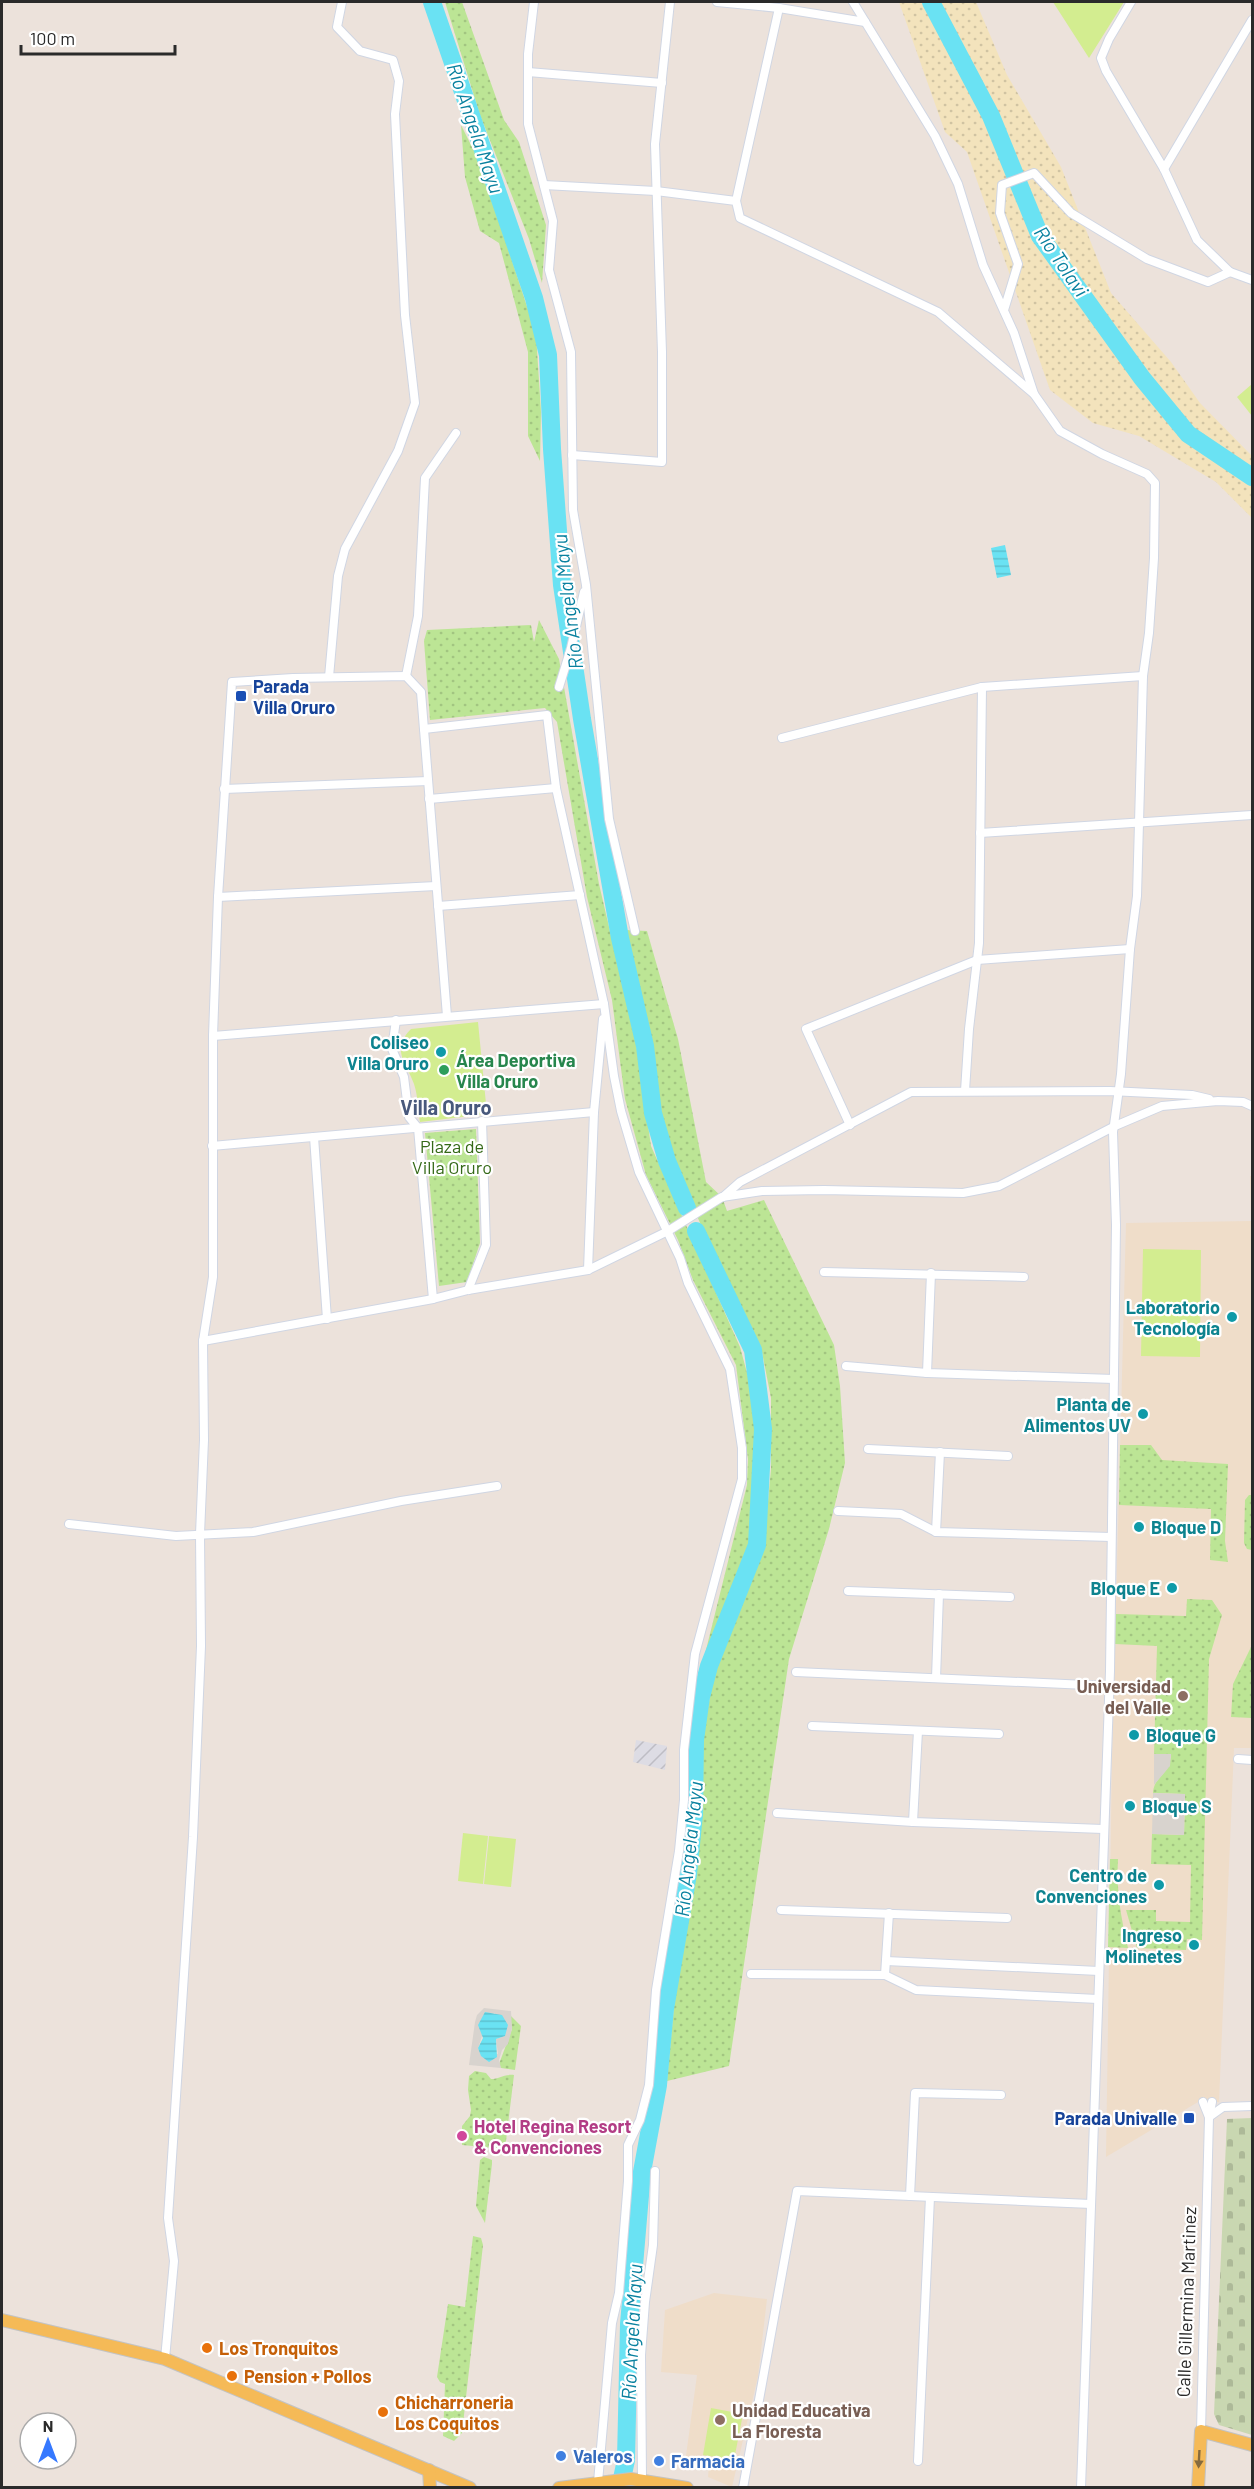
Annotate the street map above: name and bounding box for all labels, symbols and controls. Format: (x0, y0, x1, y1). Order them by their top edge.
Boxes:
scale bar (21, 18, 176, 56)
text: 100 m (30, 27, 75, 49)
water label: Río Angela Mayu (442, 60, 510, 196)
water label: Río Tolavi (1030, 221, 1094, 301)
water label: Río Angela Mayu (547, 533, 587, 671)
place label: Parada Villa Oruro (253, 675, 335, 718)
marker: Parada Villa Oruro (234, 689, 248, 703)
place label: Coliseo Villa Oruro (347, 1031, 429, 1074)
marker: Coliseo Villa Oruro (434, 1045, 448, 1059)
place label: Área Deportiva Villa Oruro (456, 1049, 576, 1092)
marker: Área Deportiva Villa Oruro (437, 1063, 451, 1077)
district label: Villa Oruro (400, 1095, 492, 1119)
park label: Plaza de Villa Oruro (412, 1135, 492, 1178)
place label: Laboratorio Tecnología (1126, 1296, 1220, 1339)
marker: Laboratorio Tecnología (1225, 1310, 1239, 1324)
place label: Planta de Alimentos UV (1023, 1393, 1131, 1436)
marker: Planta de Alimentos UV (1136, 1407, 1150, 1421)
place label: Bloque D (1151, 1516, 1221, 1538)
marker: Bloque D (1132, 1520, 1146, 1534)
place label: Bloque E (1090, 1577, 1160, 1599)
marker: Bloque E (1165, 1581, 1179, 1595)
place label: Universidad del Valle (1076, 1675, 1171, 1718)
marker: Universidad del Valle (1176, 1689, 1190, 1703)
place label: Bloque G (1146, 1724, 1216, 1746)
marker: Bloque G (1127, 1728, 1141, 1742)
water label: Río Angela Mayu (669, 1780, 707, 1918)
place label: Bloque S (1142, 1795, 1212, 1817)
marker: Bloque S (1123, 1799, 1137, 1813)
place label: Centro de Convenciones (1035, 1864, 1147, 1907)
marker: Centro de Convenciones (1152, 1878, 1166, 1892)
place label: Ingreso Molinetes (1105, 1924, 1182, 1967)
marker: Ingreso Molinetes (1187, 1938, 1201, 1952)
place label: Parada Univalle (1055, 2107, 1177, 2129)
marker: Parada Univalle (1182, 2111, 1196, 2125)
place label: Hotel Regina Resort & Convenciones (474, 2115, 632, 2158)
marker: Hotel Regina Resort & Convenciones (455, 2129, 469, 2143)
street label: Calle Gillermina Martinez (1172, 2206, 1200, 2398)
water label: Río Angela Mayu (615, 2263, 647, 2401)
place label: Los Tronquitos (219, 2337, 338, 2359)
marker: Los Tronquitos (200, 2341, 214, 2355)
place label: Pension + Pollos (244, 2365, 371, 2387)
marker: Pension + Pollos (225, 2369, 239, 2383)
place label: Chicharroneria Los Coquitos (395, 2391, 514, 2434)
place label: Unidad Educativa La Floresta (732, 2399, 871, 2442)
marker: Chicharroneria Los Coquitos (376, 2405, 390, 2419)
north arrow (18, 2411, 78, 2471)
marker: Unidad Educativa La Floresta (713, 2413, 727, 2427)
text: N (43, 2416, 53, 2435)
place label: Valeros (573, 2445, 633, 2467)
marker: Valeros (554, 2449, 568, 2463)
place label: Farmacia (671, 2450, 745, 2472)
one-way arrow (1195, 2450, 1204, 2469)
marker: Farmacia (652, 2454, 666, 2468)

